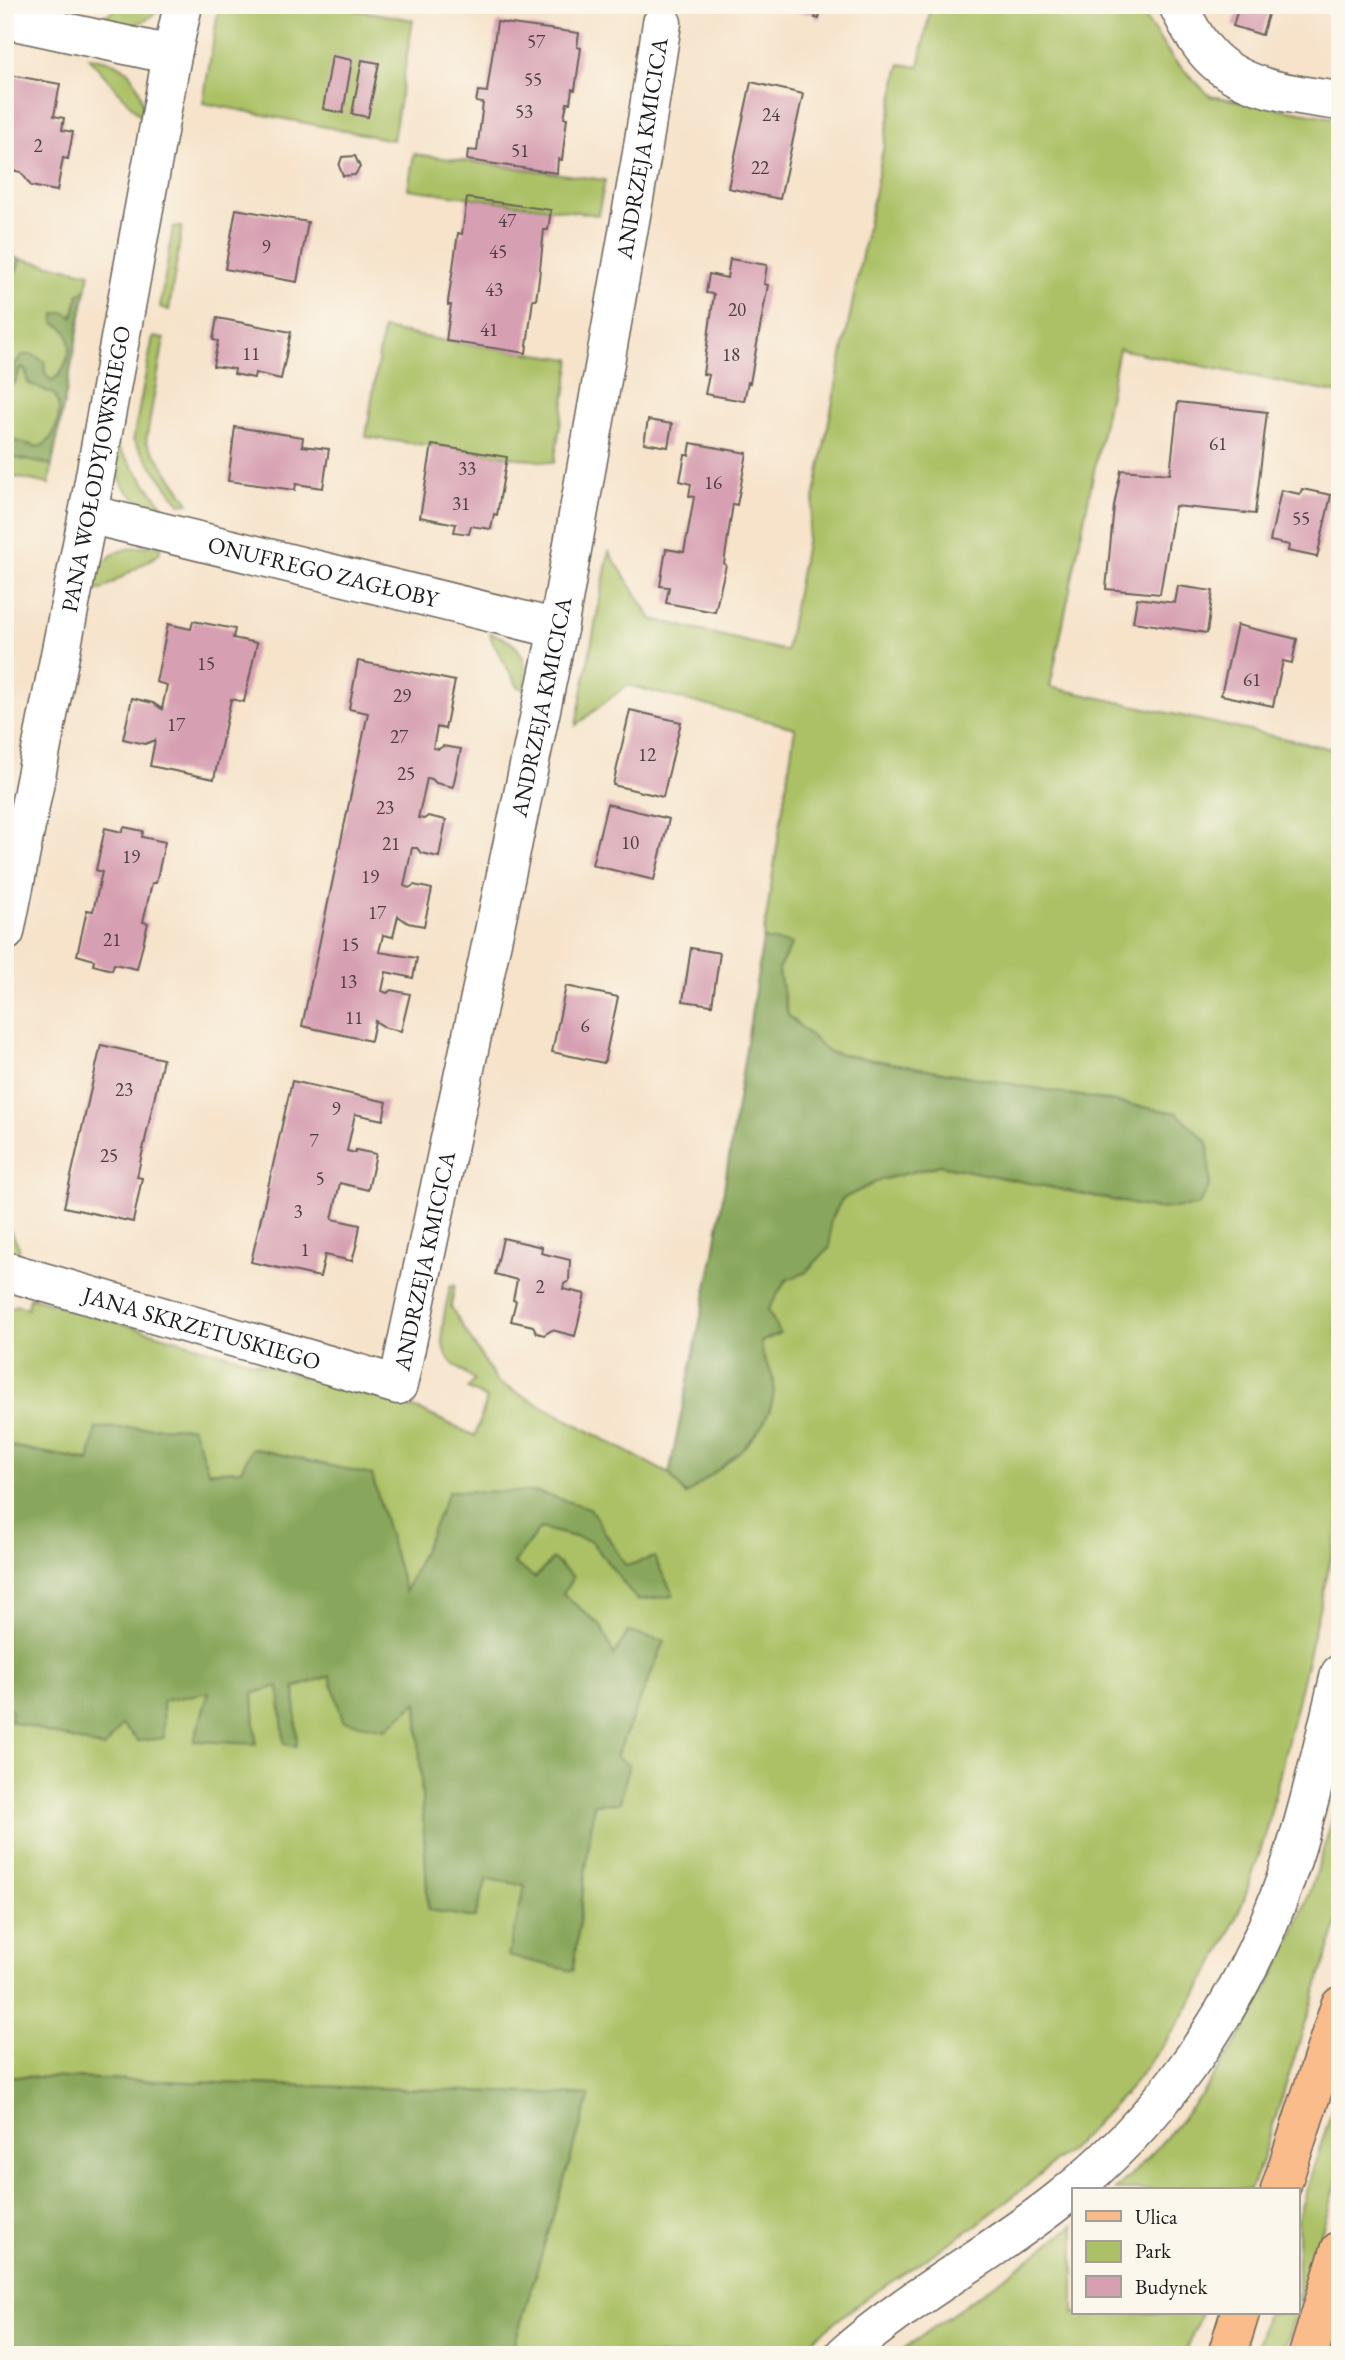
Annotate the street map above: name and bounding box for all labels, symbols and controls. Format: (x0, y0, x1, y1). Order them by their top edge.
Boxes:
house number: 57 (527, 29, 546, 54)
street label: ANDRZEJA KMICICA (608, 34, 675, 262)
house number: 55 (524, 67, 542, 92)
house number: 53 (515, 99, 533, 124)
house number: 24 (762, 102, 781, 127)
house number: 2 (33, 133, 43, 158)
house number: 51 (511, 138, 529, 163)
house number: 22 (751, 155, 769, 180)
house number: 47 (498, 208, 517, 233)
house number: 9 (261, 234, 271, 259)
house number: 45 (489, 239, 507, 264)
house number: 43 (485, 277, 503, 302)
house number: 20 (728, 297, 746, 322)
house number: 41 (480, 317, 498, 342)
street label: PANA WOŁODYJOWSKIEGO (54, 323, 137, 615)
house number: 11 (242, 341, 260, 366)
house number: 18 (722, 342, 740, 367)
house number: 61 (1209, 431, 1227, 456)
house number: 33 (458, 456, 476, 481)
house number: 16 (704, 470, 722, 495)
house number: 31 (452, 491, 470, 516)
house number: 55 (1292, 506, 1310, 531)
street label: ONUFREGO ZAGŁOBY (205, 529, 443, 615)
street label: ANDRZEJA KMICICA (503, 594, 579, 821)
house number: 15 (197, 651, 215, 676)
house number: 61 (1243, 667, 1261, 692)
house number: 29 (393, 683, 411, 708)
house number: 17 (167, 712, 186, 737)
house number: 27 (390, 724, 409, 749)
house number: 12 (638, 742, 656, 767)
house number: 25 (397, 761, 415, 786)
house number: 23 (376, 795, 394, 820)
house number: 10 (621, 830, 639, 855)
house number: 21 (382, 831, 400, 856)
house number: 19 (122, 844, 140, 869)
house number: 19 (361, 864, 379, 889)
house number: 17 (368, 900, 387, 925)
house number: 21 (103, 927, 121, 952)
house number: 15 (341, 932, 359, 957)
house number: 13 (339, 969, 357, 994)
house number: 11 (345, 1005, 363, 1030)
house number: 6 (580, 1013, 590, 1038)
house number: 23 (115, 1077, 133, 1102)
house number: 9 (331, 1096, 341, 1121)
house number: 7 (309, 1128, 319, 1153)
house number: 25 (100, 1143, 118, 1168)
street label: ANDRZEJA KMICICA (386, 1147, 462, 1374)
house number: 5 (315, 1166, 325, 1191)
house number: 3 (293, 1199, 303, 1224)
house number: 1 (300, 1237, 310, 1262)
house number: 2 (535, 1274, 545, 1299)
street label: JANA SKRZETUSKIEGO (78, 1279, 324, 1377)
legend (1072, 2188, 1300, 2314)
text: Ulica (1135, 2203, 1178, 2230)
text: Park (1135, 2237, 1172, 2264)
text: Budynek (1135, 2273, 1208, 2300)

